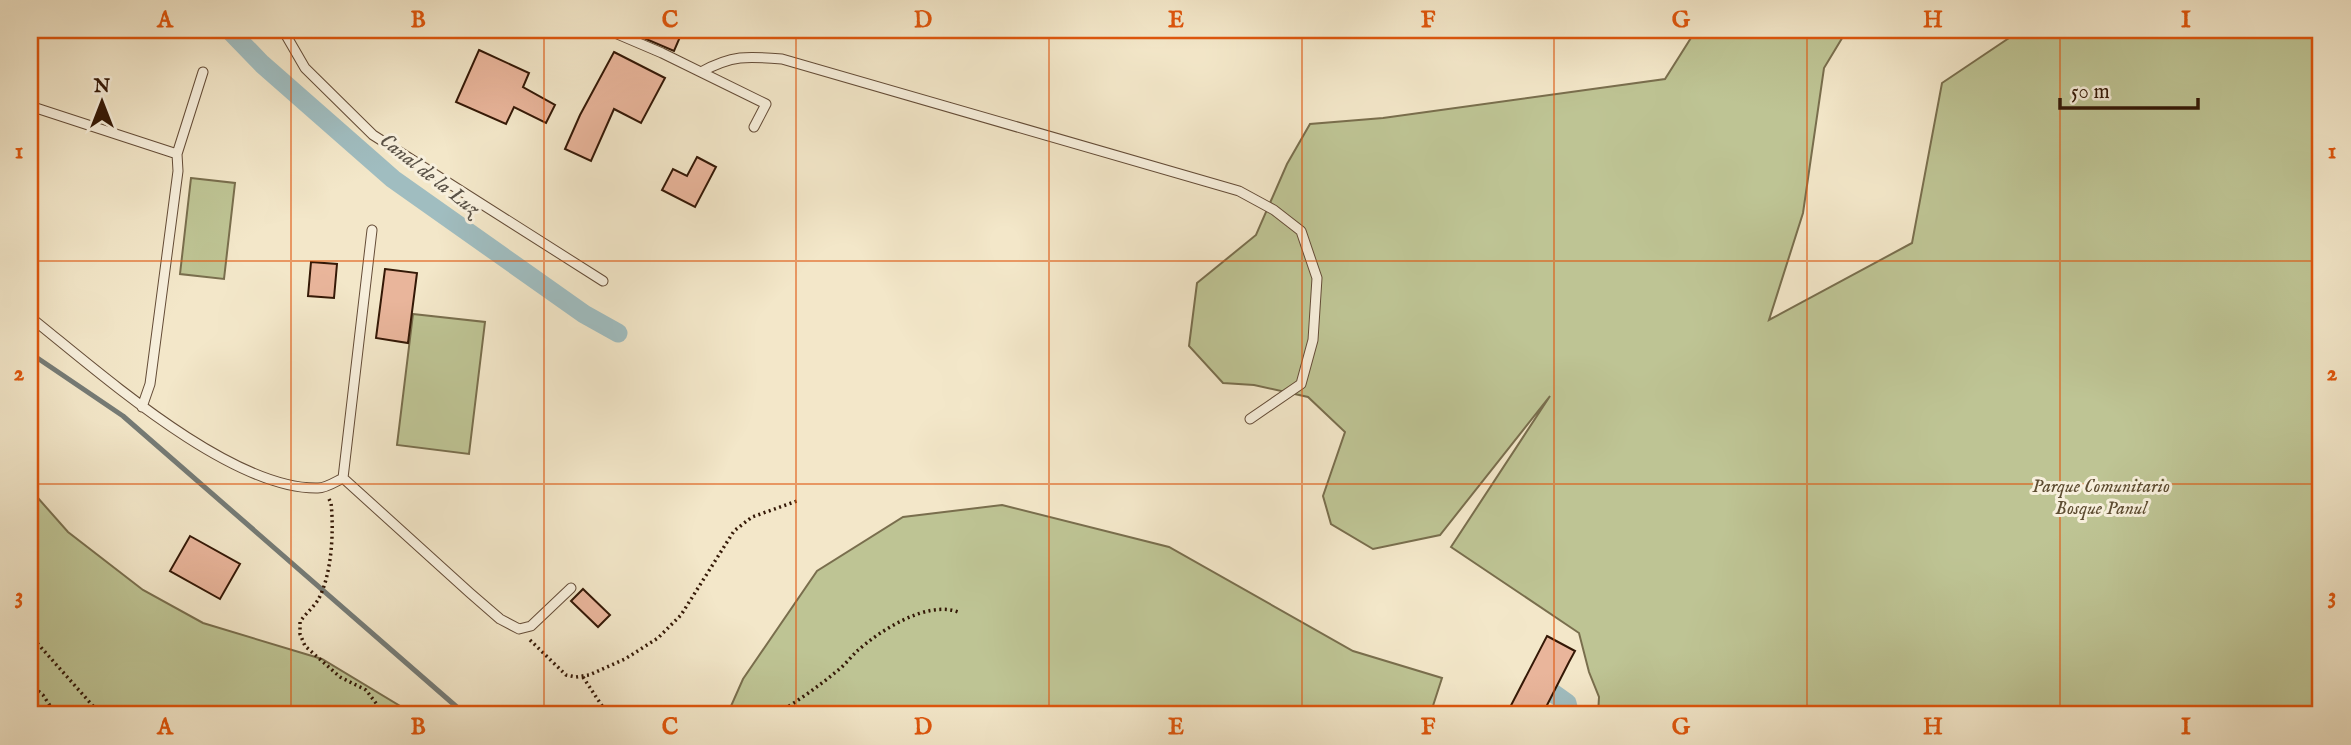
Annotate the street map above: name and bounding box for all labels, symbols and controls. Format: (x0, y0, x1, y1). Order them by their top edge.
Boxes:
text: A (156, 6, 174, 35)
text: B (410, 6, 426, 35)
text: C (662, 6, 679, 35)
text: D (914, 6, 932, 35)
text: E (1168, 6, 1184, 35)
text: F (1421, 6, 1436, 35)
text: G (1672, 6, 1691, 35)
text: H (1923, 6, 1943, 35)
text: I (2181, 6, 2191, 35)
north arrow (66, 66, 136, 136)
scale bar (2060, 66, 2199, 110)
text: N (93, 75, 111, 99)
text: 50 m (2071, 79, 2110, 106)
water label: Canal de la Luz (374, 128, 486, 224)
text: 1 (15, 137, 23, 166)
text: 1 (2328, 137, 2336, 166)
text: 2 (14, 359, 25, 388)
text: 2 (2327, 359, 2338, 388)
park label: Parque Comunitario Bosque Panul (2032, 475, 2170, 521)
text: 3 (15, 582, 23, 611)
text: 3 (2328, 582, 2336, 611)
text: A (156, 713, 174, 742)
text: B (410, 713, 426, 742)
text: C (662, 713, 679, 742)
text: D (914, 713, 932, 742)
text: E (1168, 713, 1184, 742)
text: F (1421, 713, 1436, 742)
text: G (1672, 713, 1691, 742)
text: H (1923, 713, 1943, 742)
text: I (2181, 713, 2191, 742)

